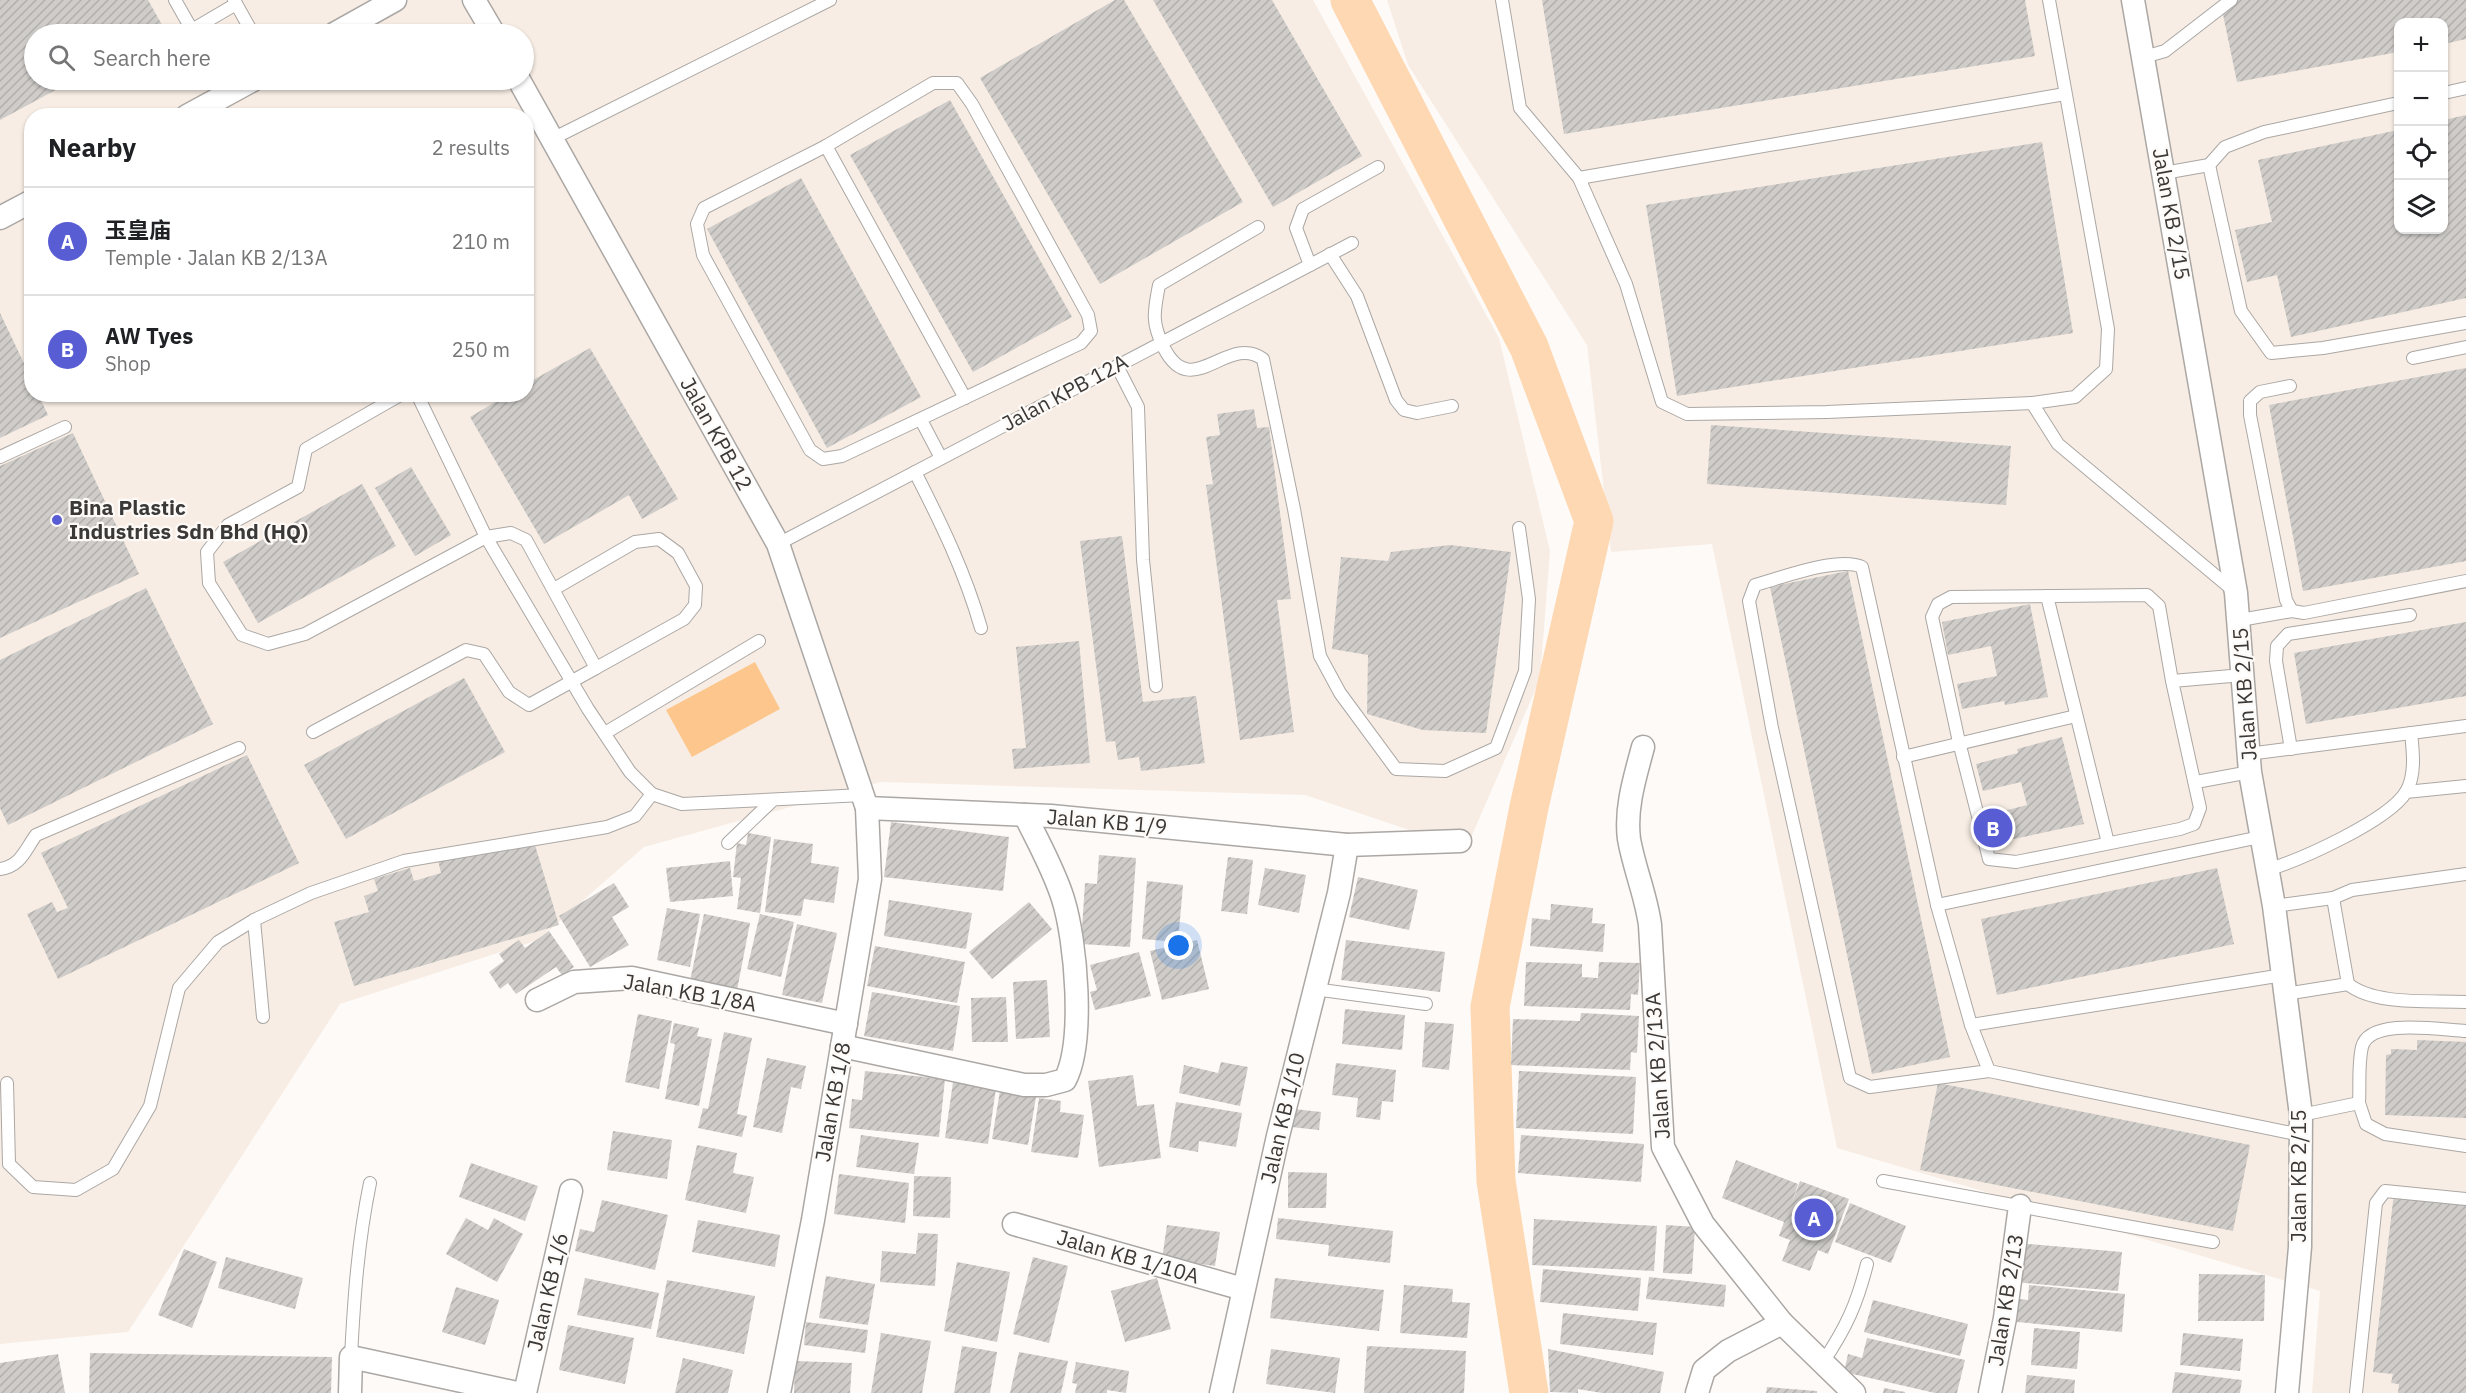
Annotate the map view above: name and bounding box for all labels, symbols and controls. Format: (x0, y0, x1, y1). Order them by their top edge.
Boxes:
map controls (2394, 18, 2448, 234)
button: + (2394, 18, 2448, 72)
search box (24, 24, 534, 90)
icon: search (45, 41, 78, 74)
text: Search here (93, 43, 211, 72)
button: − (2394, 72, 2448, 126)
button: locate (2394, 126, 2448, 180)
text: Nearby (48, 130, 136, 164)
text: 2 results (432, 134, 510, 161)
street label: Jalan KB 2/15 (2147, 146, 2197, 282)
button: layers (2394, 180, 2448, 234)
text: 玉皇庙 (105, 215, 171, 244)
text: A (61, 228, 74, 255)
text: 210 m (452, 228, 510, 255)
text: Temple · Jalan KB 2/13A (105, 244, 328, 271)
text: AW Tyes (105, 321, 193, 350)
text: B (61, 336, 74, 363)
text: 250 m (452, 336, 510, 363)
street label: Jalan KPB 12A (997, 347, 1133, 437)
text: Shop (105, 350, 151, 377)
street label: Jalan KPB 12 (674, 372, 760, 495)
place label: Bina Plastic Industries Sdn Bhd (HQ) (69, 493, 308, 545)
marker: Bina Plastic Industries Sdn Bhd (HQ) (50, 513, 64, 527)
street label: Jalan KB 2/15 (2225, 626, 2263, 762)
street label: Jalan KB 1/9 (1046, 802, 1169, 840)
pin: B (1974, 806, 2012, 850)
your location (1164, 931, 1193, 960)
street label: Jalan KB 1/8A (622, 967, 759, 1017)
street label: Jalan KB 2/13A (1638, 992, 1676, 1140)
street label: Jalan KB 1/8 (808, 1040, 856, 1164)
street label: Jalan KB 1/10 (1253, 1050, 1311, 1186)
street label: Jalan KB 2/15 (2284, 1109, 2312, 1243)
pin: A (1794, 1196, 1834, 1240)
street label: Jalan KB 1/10A (1054, 1222, 1203, 1290)
street label: Jalan KB 1/6 (520, 1230, 574, 1354)
street label: Jalan KB 2/13 (1981, 1232, 2029, 1368)

